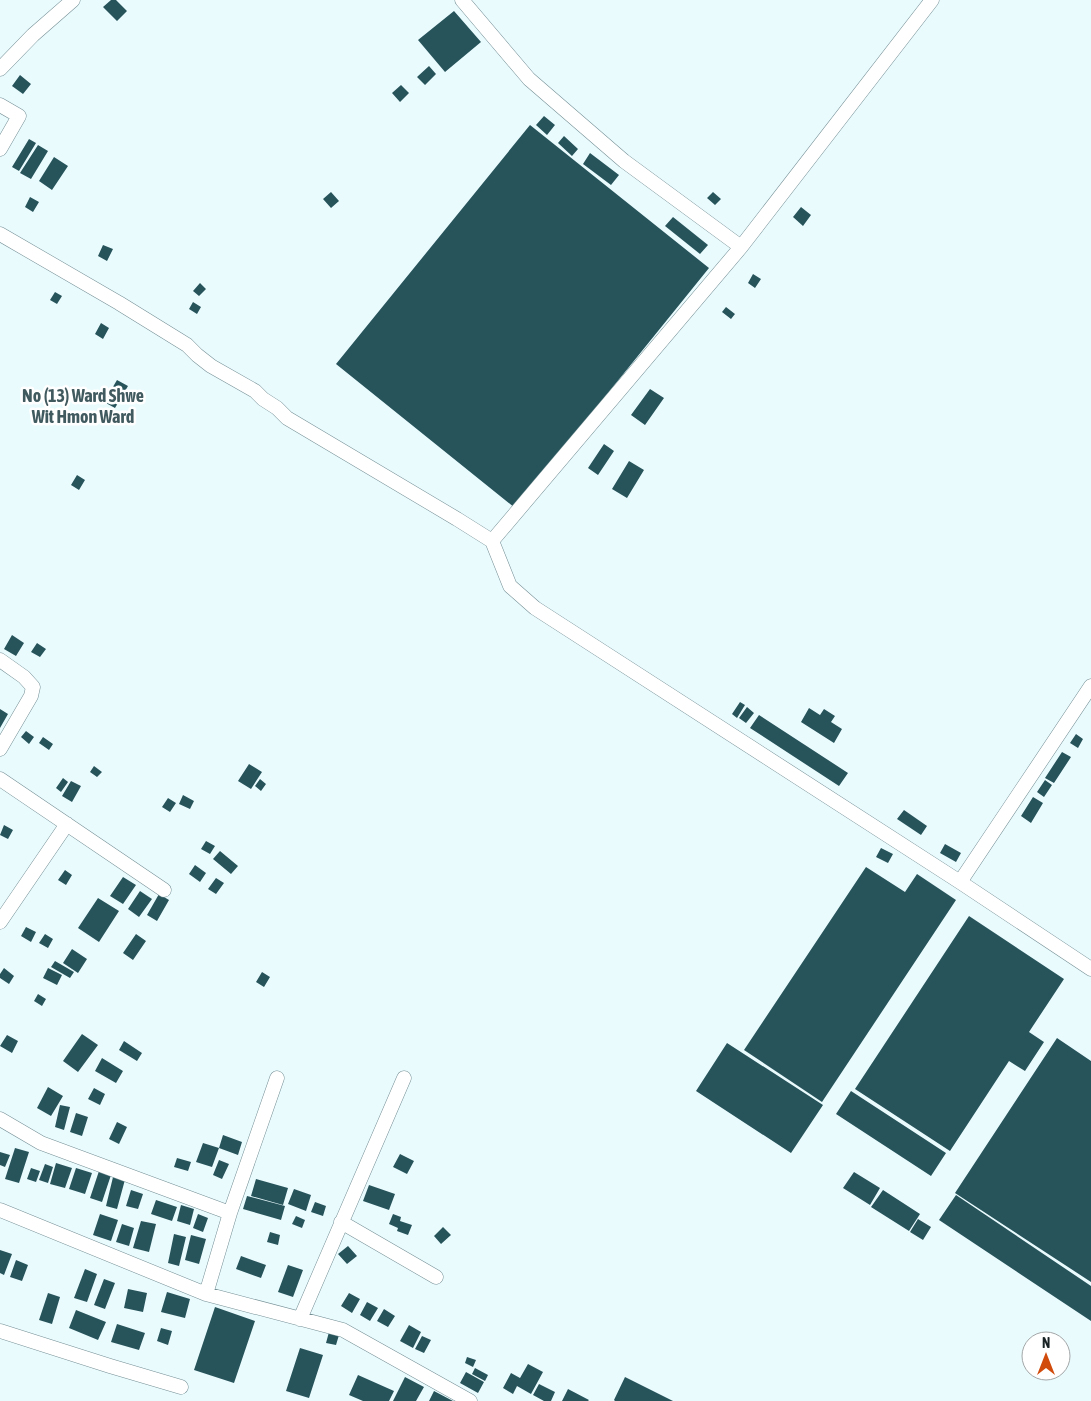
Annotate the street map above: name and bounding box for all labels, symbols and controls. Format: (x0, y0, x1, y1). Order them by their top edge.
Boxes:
district label: No (13) Ward Shwe Wit Hmon Ward (22, 385, 144, 427)
north arrow (1021, 1331, 1071, 1381)
text: N (1042, 1335, 1050, 1351)

